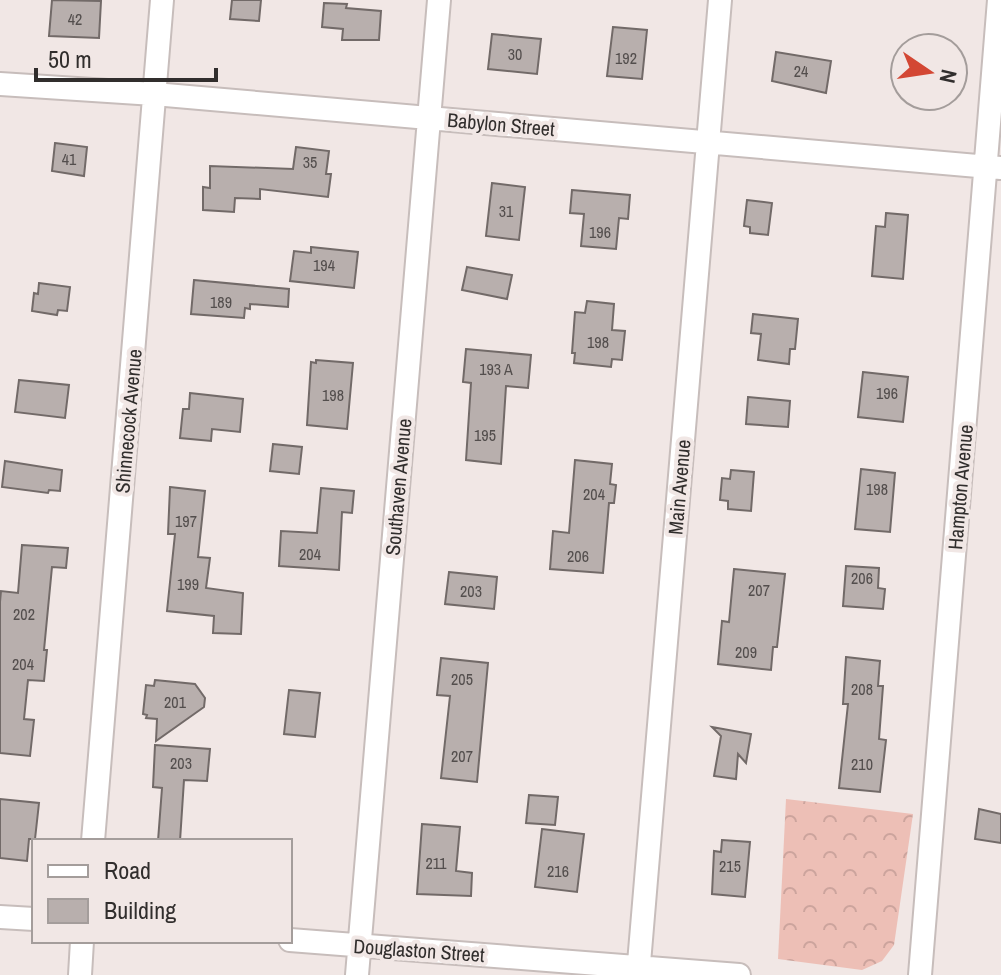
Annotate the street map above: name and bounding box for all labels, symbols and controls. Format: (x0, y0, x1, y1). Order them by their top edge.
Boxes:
house number: 42 (68, 8, 82, 30)
scale bar (36, 32, 216, 82)
north arrow (889, 32, 969, 112)
text: 50 m (48, 43, 92, 75)
house number: 30 (508, 43, 522, 65)
house number: 192 (615, 47, 637, 69)
house number: 24 (794, 60, 808, 82)
text: N (932, 67, 965, 86)
street label: Babylon Street (446, 106, 556, 142)
house number: 41 (62, 148, 77, 170)
house number: 35 (303, 151, 317, 173)
house number: 31 (499, 200, 514, 222)
house number: 196 (589, 221, 611, 243)
house number: 194 (313, 254, 335, 276)
house number: 189 (210, 291, 232, 313)
house number: 198 (587, 331, 609, 353)
street label: Shinnecock Avenue (108, 348, 148, 494)
house number: 193 A (479, 358, 513, 380)
house number: 196 (876, 382, 898, 404)
house number: 198 (322, 384, 344, 406)
street label: Southaven Avenue (379, 417, 417, 557)
street label: Hampton Avenue (941, 423, 979, 551)
house number: 195 (474, 424, 496, 446)
street label: Main Avenue (661, 438, 697, 536)
house number: 198 (866, 478, 888, 500)
house number: 204 (583, 483, 605, 505)
house number: 197 (175, 510, 197, 532)
house number: 204 (299, 543, 321, 565)
house number: 206 (567, 545, 589, 567)
house number: 206 (851, 567, 873, 589)
house number: 199 (177, 573, 199, 595)
house number: 207 (748, 579, 770, 601)
house number: 203 (460, 580, 482, 602)
house number: 202 (13, 603, 35, 625)
house number: 209 (735, 641, 757, 663)
house number: 204 (12, 653, 34, 675)
house number: 205 (451, 668, 473, 690)
house number: 208 (851, 678, 873, 700)
house number: 201 (164, 691, 187, 713)
house number: 207 (451, 745, 473, 767)
house number: 203 (170, 752, 192, 774)
house number: 210 (851, 753, 873, 775)
legend (32, 839, 292, 943)
house number: 211 (426, 852, 447, 874)
text: Road (104, 854, 151, 886)
house number: 215 (719, 855, 741, 877)
house number: 216 (547, 860, 569, 882)
text: Building (104, 894, 176, 926)
street label: Douglaston Street (353, 932, 486, 968)

